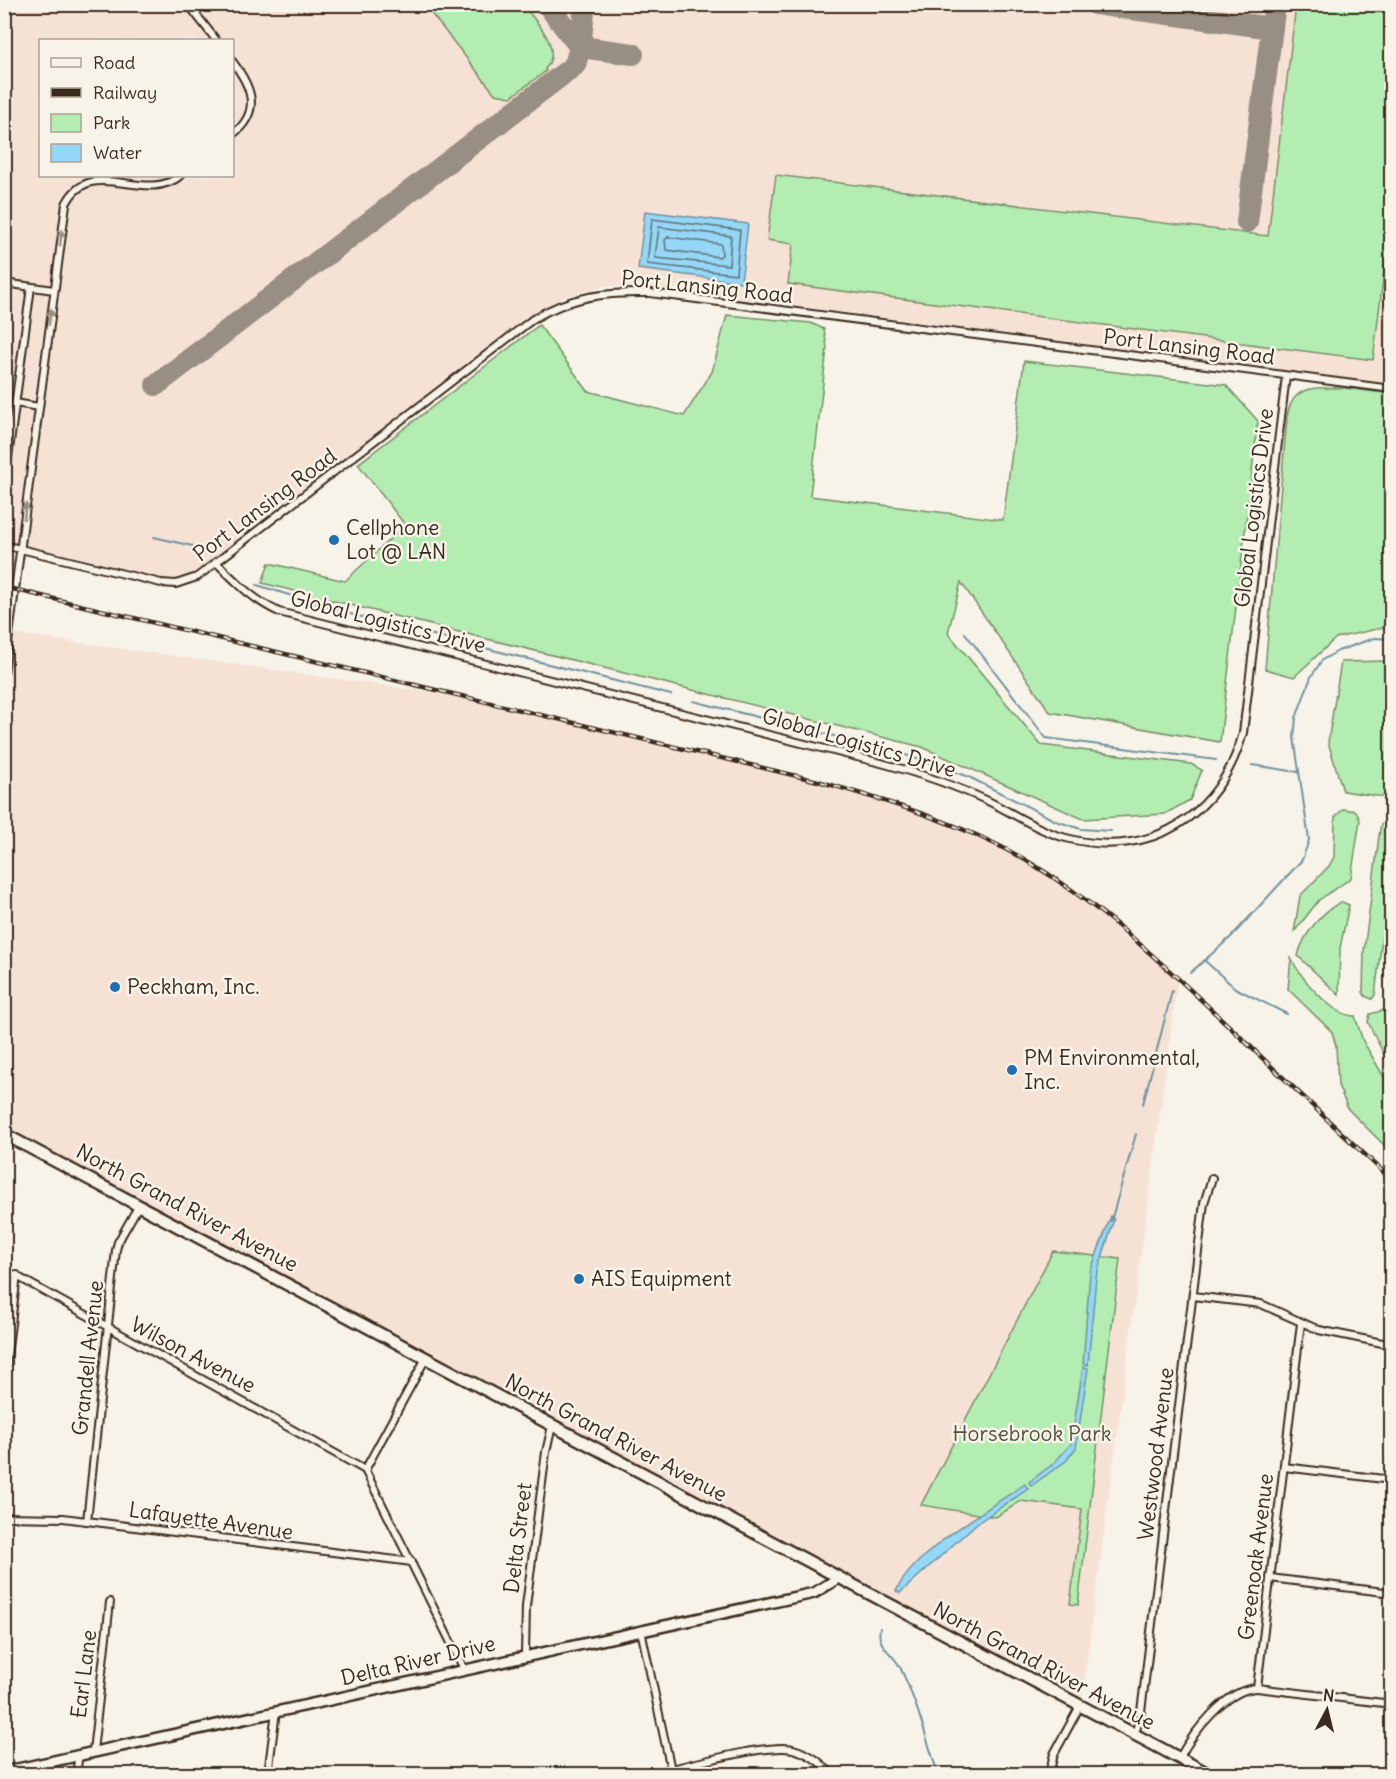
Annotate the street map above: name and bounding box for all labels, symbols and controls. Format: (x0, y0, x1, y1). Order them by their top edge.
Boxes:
legend (39, 39, 234, 177)
text: Road (93, 51, 136, 74)
text: Railway (93, 81, 157, 104)
text: Park (93, 111, 130, 134)
text: Water (93, 141, 143, 164)
one-way arrow (56, 229, 65, 248)
street label: Port Lansing Road (620, 264, 794, 309)
one-way arrow (46, 308, 55, 327)
street label: Port Lansing Road (1102, 323, 1276, 370)
street label: Global Logistics Drive (1228, 407, 1279, 609)
street label: Port Lansing Road (188, 442, 342, 567)
one-way arrow (20, 501, 30, 520)
place label: Cellphone Lot @ LAN (346, 514, 446, 565)
marker: Cellphone Lot @ LAN (327, 533, 341, 547)
street label: Global Logistics Drive (288, 584, 489, 659)
street label: Global Logistics Drive (759, 702, 959, 783)
place label: Peckham, Inc. (127, 973, 260, 1000)
marker: Peckham, Inc. (108, 980, 122, 994)
place label: PM Environmental, Inc. (1024, 1044, 1200, 1095)
marker: PM Environmental, Inc. (1005, 1063, 1019, 1077)
street label: North Grand River Avenue (72, 1138, 303, 1278)
place label: AIS Equipment (591, 1265, 732, 1292)
marker: AIS Equipment (572, 1272, 586, 1286)
street label: Grandell Avenue (66, 1279, 109, 1437)
street label: Wilson Avenue (126, 1310, 260, 1399)
street label: Westwood Avenue (1131, 1366, 1180, 1542)
street label: North Grand River Avenue (501, 1368, 732, 1508)
park label: Horsebrook Park (953, 1420, 1112, 1447)
street label: Greenoak Avenue (1232, 1472, 1279, 1642)
street label: Delta Street (497, 1481, 538, 1595)
street label: Lafayette Avenue (127, 1496, 295, 1545)
street label: North Grand River Avenue (929, 1596, 1160, 1736)
street label: Earl Lane (65, 1628, 102, 1720)
street label: Delta River Drive (338, 1630, 498, 1691)
north arrow (1297, 1680, 1357, 1740)
text: N (1322, 1685, 1336, 1706)

